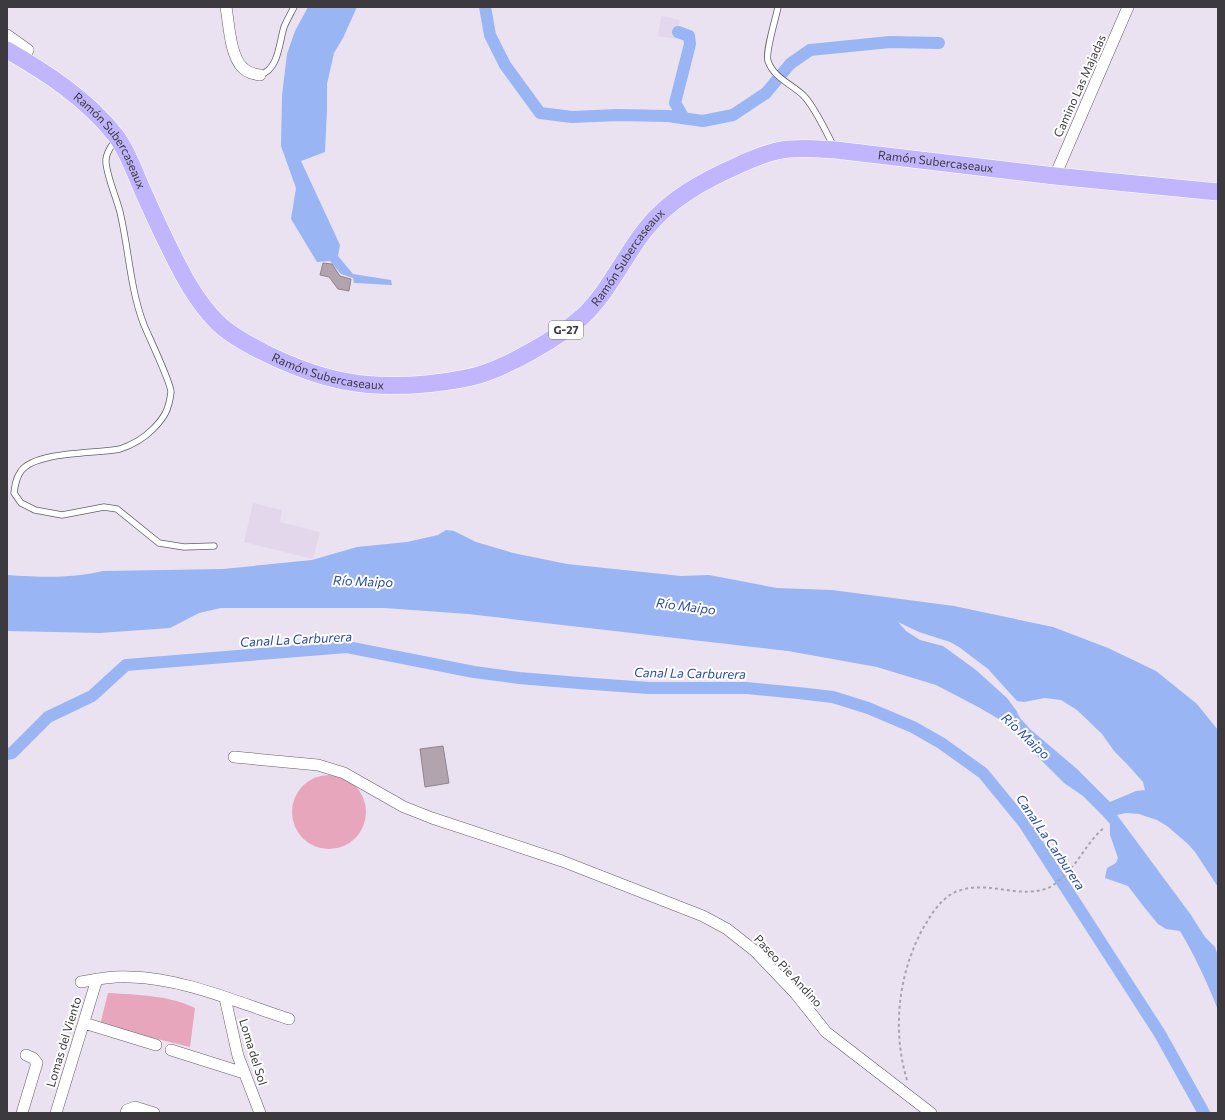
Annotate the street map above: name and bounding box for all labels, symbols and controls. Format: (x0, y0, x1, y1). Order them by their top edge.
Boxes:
street label: Camino Las Majadas (1050, 32, 1108, 139)
street label: Ramón Subercaseaux (71, 89, 149, 191)
street label: Ramón Subercaseaux (877, 147, 995, 175)
street label: Ramón Subercaseaux (588, 205, 667, 308)
road number: G-27 (549, 321, 583, 339)
street label: Ramón Subercaseaux (270, 349, 385, 392)
water label: Río Maipo (333, 572, 394, 590)
water label: Río Maipo (655, 594, 717, 618)
water label: Canal La Carburera (240, 628, 353, 650)
water label: Canal La Carburera (634, 664, 746, 682)
water label: Río Maipo (999, 710, 1054, 763)
water label: Canal La Carburera (1013, 791, 1089, 893)
street label: Paseo Pie Andino (752, 931, 826, 1009)
street label: Lomas del Viento (43, 995, 83, 1089)
street label: Loma del Sol (237, 1017, 271, 1087)

